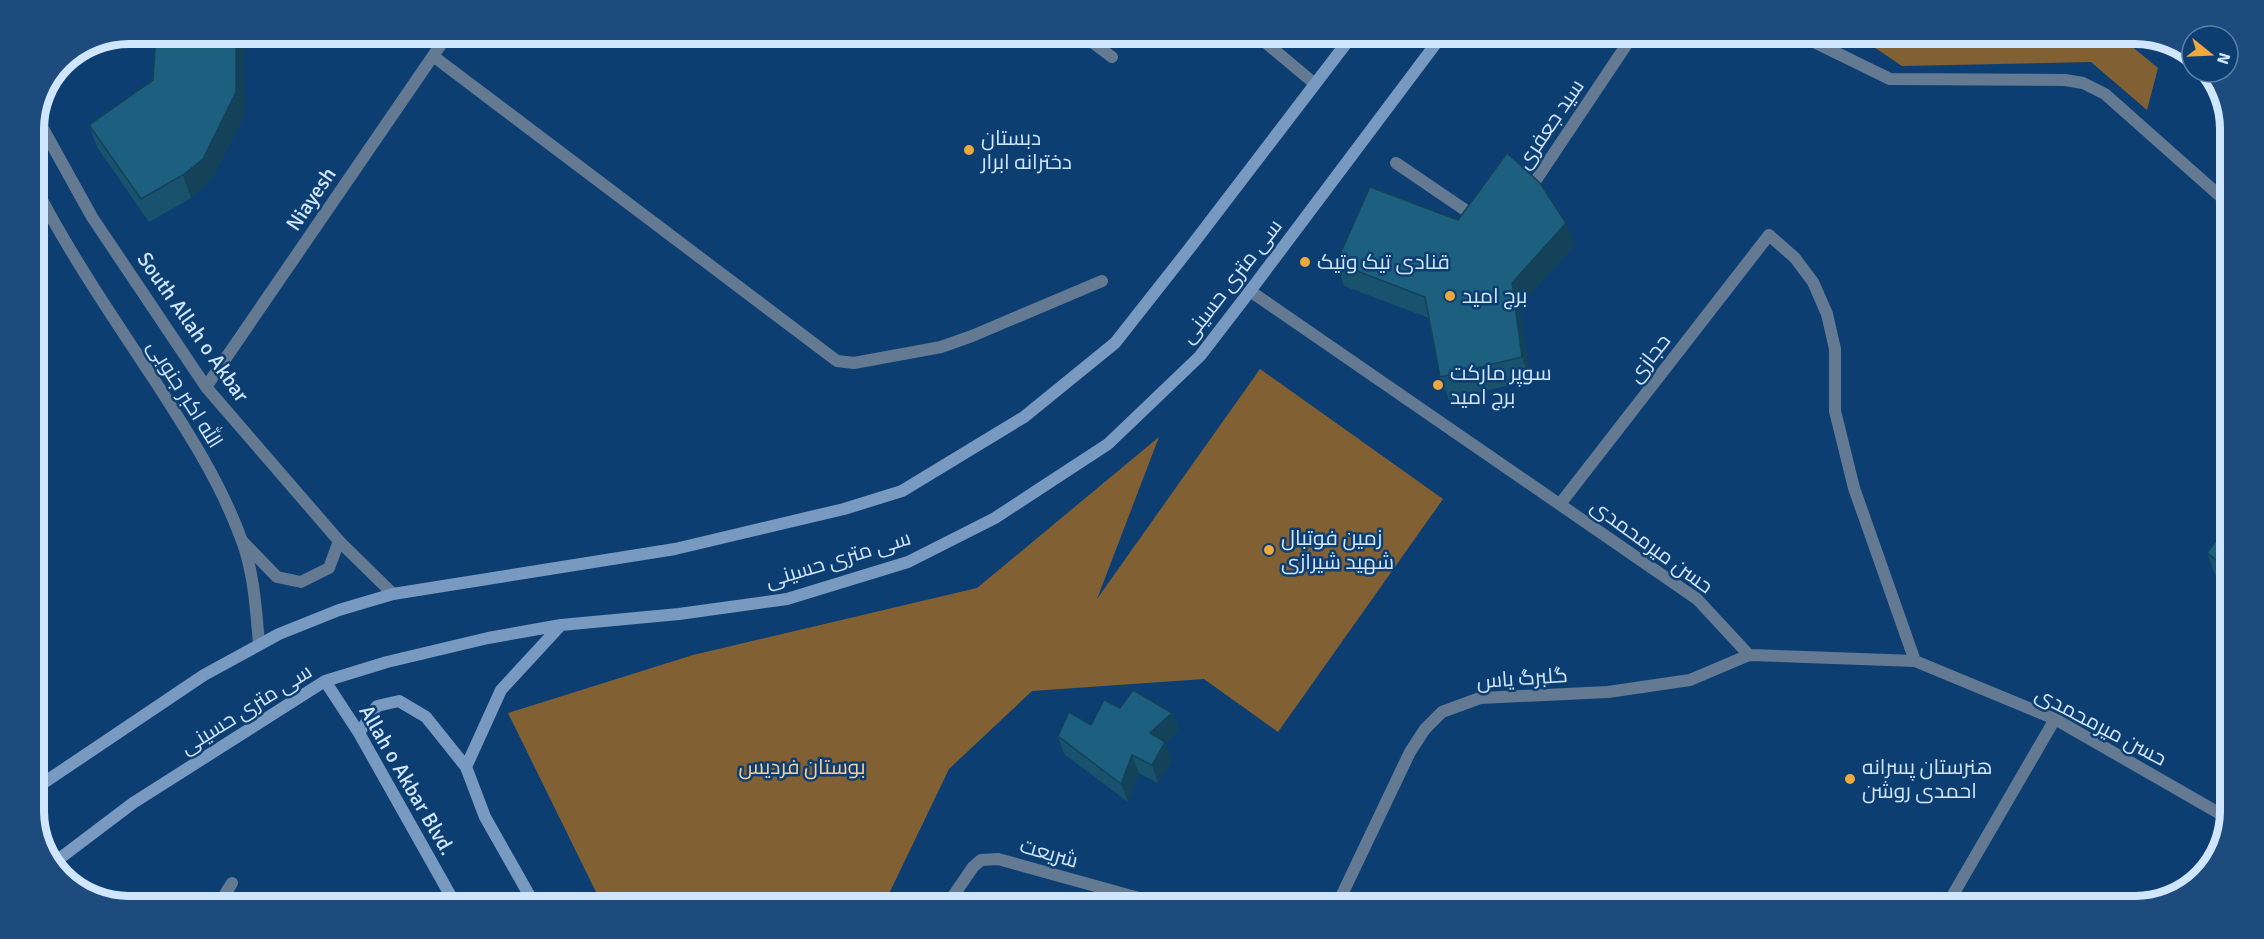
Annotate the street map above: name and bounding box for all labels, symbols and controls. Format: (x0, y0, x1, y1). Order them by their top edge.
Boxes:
north arrow (2180, 24, 2240, 84)
text: N (2212, 50, 2235, 67)
street label: سید جعفری (1510, 74, 1590, 174)
place label: دبستان دخترانه ابرار (980, 125, 1072, 175)
marker: دبستان دخترانه ابرار (962, 143, 976, 157)
street label: Niayesh (280, 162, 342, 236)
street label: سی متری حسینی (1174, 214, 1288, 348)
street label: South Allah o Akbar (131, 247, 255, 407)
place label: قنادی تیک وتیک (1317, 249, 1450, 275)
marker: قنادی تیک وتیک (1298, 255, 1312, 269)
place label: برج امید (1462, 283, 1527, 310)
marker: برج امید (1443, 289, 1457, 303)
street label: حجازی (1622, 328, 1676, 388)
street label: الله اکبر جنوبی (142, 335, 229, 453)
place label: سوپر مارکت برج امید (1450, 360, 1552, 411)
marker: سوپر مارکت برج امید (1431, 378, 1445, 392)
street label: حسن میرمحمدی (1586, 493, 1718, 599)
street label: سی متری حسینی (762, 525, 914, 593)
place label: زمین فوتبال شهید شیرازی (1281, 525, 1394, 575)
marker: زمین فوتبال شهید شیرازی (1262, 543, 1276, 557)
street label: سی متری حسینی (175, 658, 317, 760)
street label: گلبرگ یاس (1475, 662, 1569, 694)
street label: حسن میرمحمدی (2031, 680, 2171, 772)
street label: Allah o Akbar Blvd. (353, 700, 461, 860)
park label: بوستان فردیس (738, 754, 866, 780)
place label: هنرستان پسرانه احمدی روشن (1862, 754, 1993, 804)
marker: هنرستان پسرانه احمدی روشن (1843, 772, 1857, 786)
street label: شریعت (1017, 832, 1081, 874)

